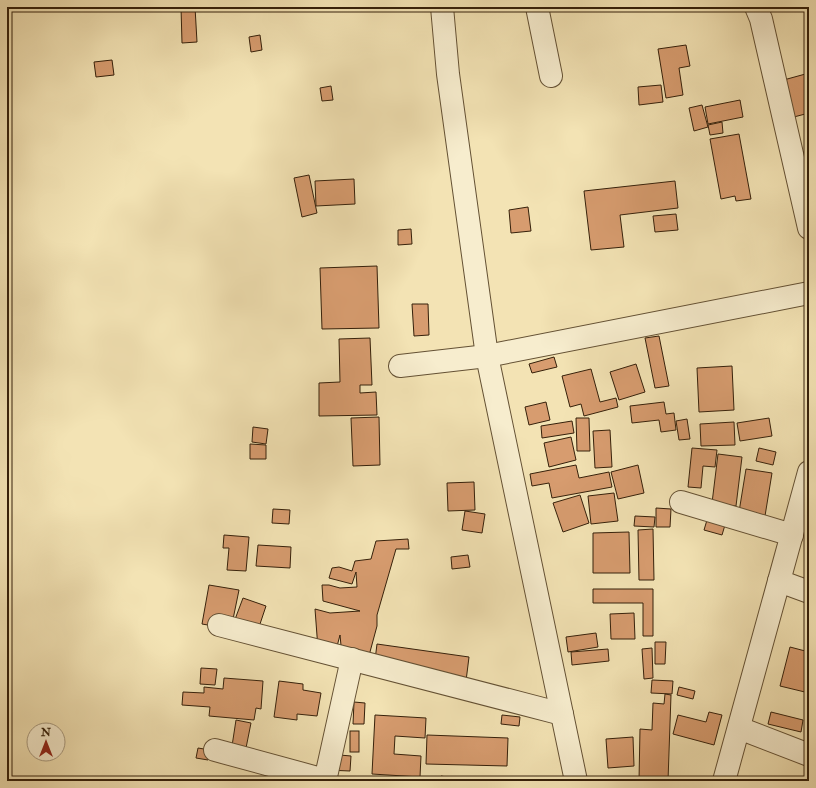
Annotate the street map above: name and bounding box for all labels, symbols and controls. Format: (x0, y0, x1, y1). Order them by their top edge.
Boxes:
north arrow (26, 722, 66, 762)
text: N (40, 726, 52, 739)

